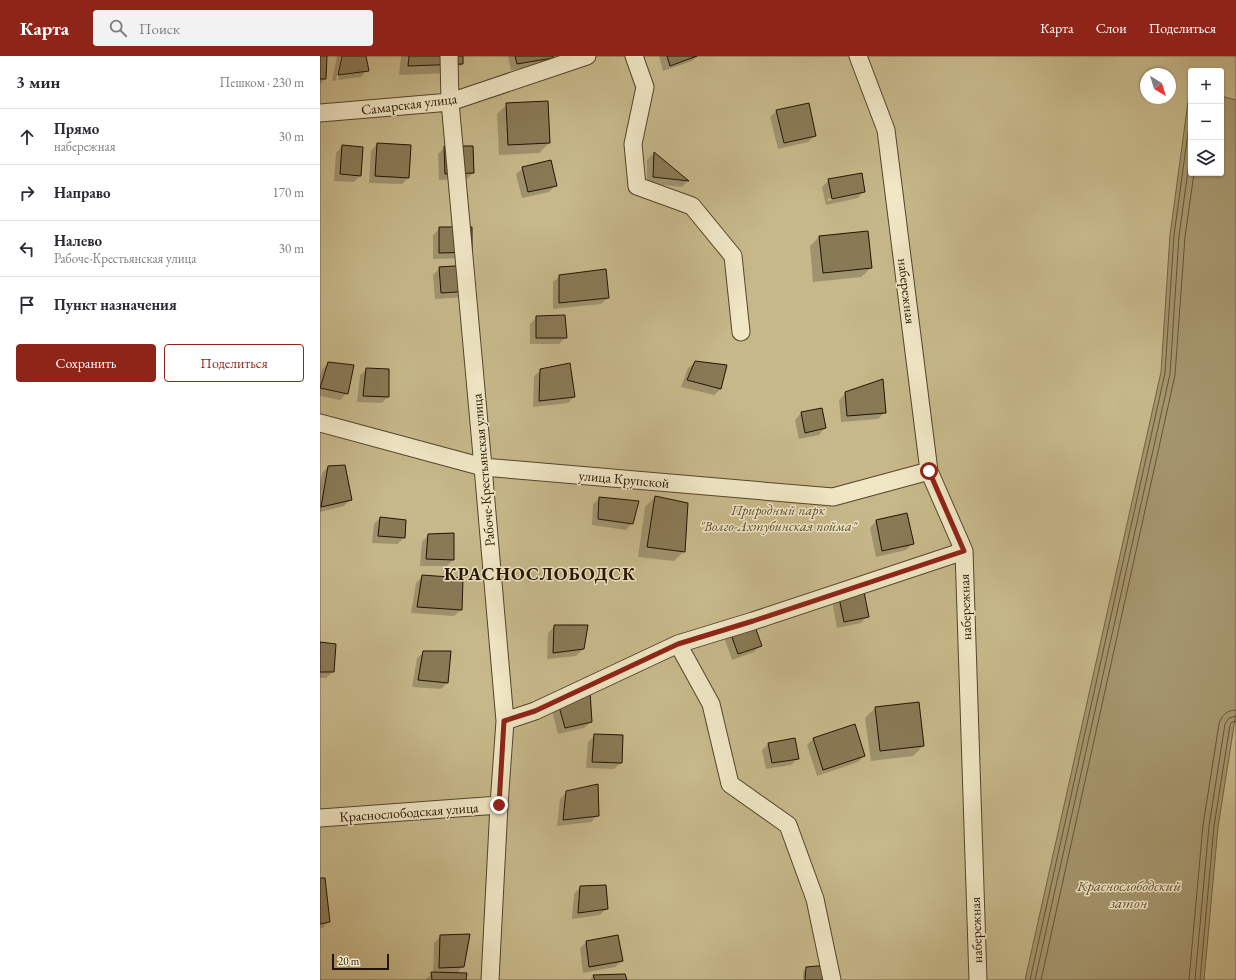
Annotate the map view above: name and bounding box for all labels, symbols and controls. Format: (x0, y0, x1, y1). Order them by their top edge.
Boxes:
search box (93, 10, 373, 46)
text: Карта (20, 16, 69, 41)
icon: search (107, 17, 129, 39)
text: Поиск (139, 19, 180, 38)
text: Карта (1040, 19, 1074, 37)
text: Слои (1096, 19, 1127, 37)
text: Поделиться (1149, 19, 1216, 37)
north arrow (1140, 68, 1176, 104)
map controls (1188, 68, 1224, 176)
button: + (1188, 68, 1224, 104)
text: 3 мин (16, 71, 60, 93)
text: Пешком · 230 m (220, 74, 304, 91)
street label: Самарская улица (360, 89, 458, 119)
button: − (1188, 104, 1224, 140)
text: Прямо (54, 119, 99, 138)
icon: ahead (16, 126, 38, 148)
text: 30 m (279, 128, 304, 145)
text: набережная (54, 138, 116, 155)
button: layers (1188, 140, 1224, 176)
icon: right (16, 182, 38, 204)
text: Направо (54, 183, 111, 202)
text: 170 m (273, 184, 304, 201)
text: Налево (54, 231, 102, 250)
icon: left (16, 238, 38, 260)
text: 30 m (279, 240, 304, 257)
text: Рабоче-Крестьянская улица (54, 250, 196, 267)
street label: набережная (894, 257, 920, 325)
icon: arrive (16, 294, 38, 316)
text: Пункт назначения (54, 295, 177, 314)
button: Сохранить (16, 344, 156, 382)
button: Поделиться (164, 344, 304, 382)
street label: Рабоче-Крестьянская улица (467, 392, 499, 547)
route start (920, 462, 938, 480)
street label: улица Крупской (578, 466, 671, 492)
park label: Природный парк "Волго-Ахтубинская пойма" (699, 501, 858, 535)
district label: КРАСНОСЛОБОДСК (444, 562, 636, 585)
street label: набережная (955, 574, 975, 640)
route end (490, 796, 508, 814)
street label: Краснослободская улица (339, 798, 480, 826)
water label: Краснослободский затон (1076, 876, 1181, 912)
street label: набережная (966, 897, 986, 963)
scale bar (332, 952, 389, 971)
text: 20 m (338, 954, 359, 968)

